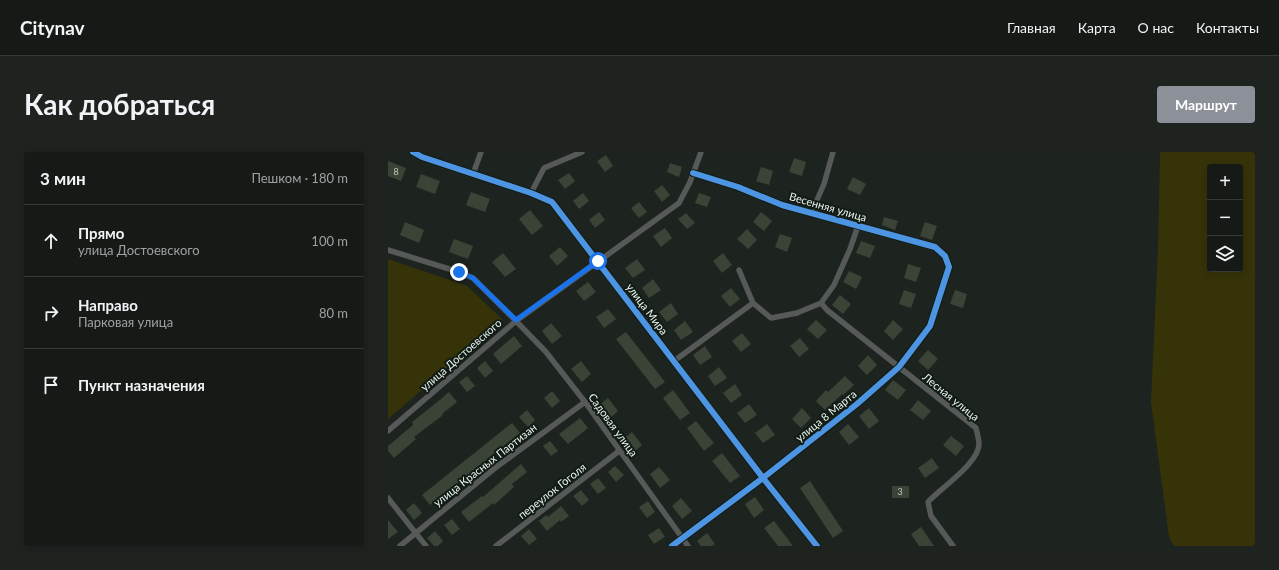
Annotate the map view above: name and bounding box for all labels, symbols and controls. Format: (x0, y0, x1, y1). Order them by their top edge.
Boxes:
text: Citynav (20, 16, 85, 39)
text: Главная (1007, 19, 1056, 36)
text: Карта (1078, 19, 1116, 36)
text: О нас (1138, 19, 1174, 36)
text: Контакты (1196, 19, 1259, 36)
button: Маршрут (1157, 86, 1255, 123)
text: Как добраться (24, 87, 215, 121)
map controls (1207, 164, 1243, 272)
button: + (1207, 164, 1243, 200)
house number: 8 (393, 166, 399, 177)
text: 3 мин (40, 168, 86, 189)
text: Пешком · 180 m (251, 170, 348, 186)
street label: Весенняя улица (788, 189, 868, 224)
button: − (1207, 200, 1243, 236)
text: Прямо (78, 224, 124, 242)
icon: ahead (40, 230, 62, 252)
text: 100 m (311, 233, 348, 249)
button: layers (1207, 236, 1243, 272)
text: улица Достоевского (78, 242, 200, 258)
route start (589, 252, 607, 270)
route end (450, 263, 468, 281)
street label: улица Мира (624, 280, 671, 337)
text: Направо (78, 296, 138, 314)
icon: right (40, 302, 62, 324)
text: 80 m (319, 305, 348, 321)
text: Парковая улица (78, 314, 173, 330)
street label: улица Достоевского (418, 316, 504, 393)
street label: Лесная улица (920, 369, 982, 423)
icon: arrive (40, 374, 62, 396)
text: Пункт назначения (78, 376, 205, 394)
street label: улица 8 Марта (793, 387, 859, 444)
street label: Садовая улица (586, 391, 641, 459)
street label: улица Красных Партизан (431, 420, 539, 509)
street label: переулок Гоголя (515, 460, 588, 521)
house number: 3 (897, 486, 903, 497)

